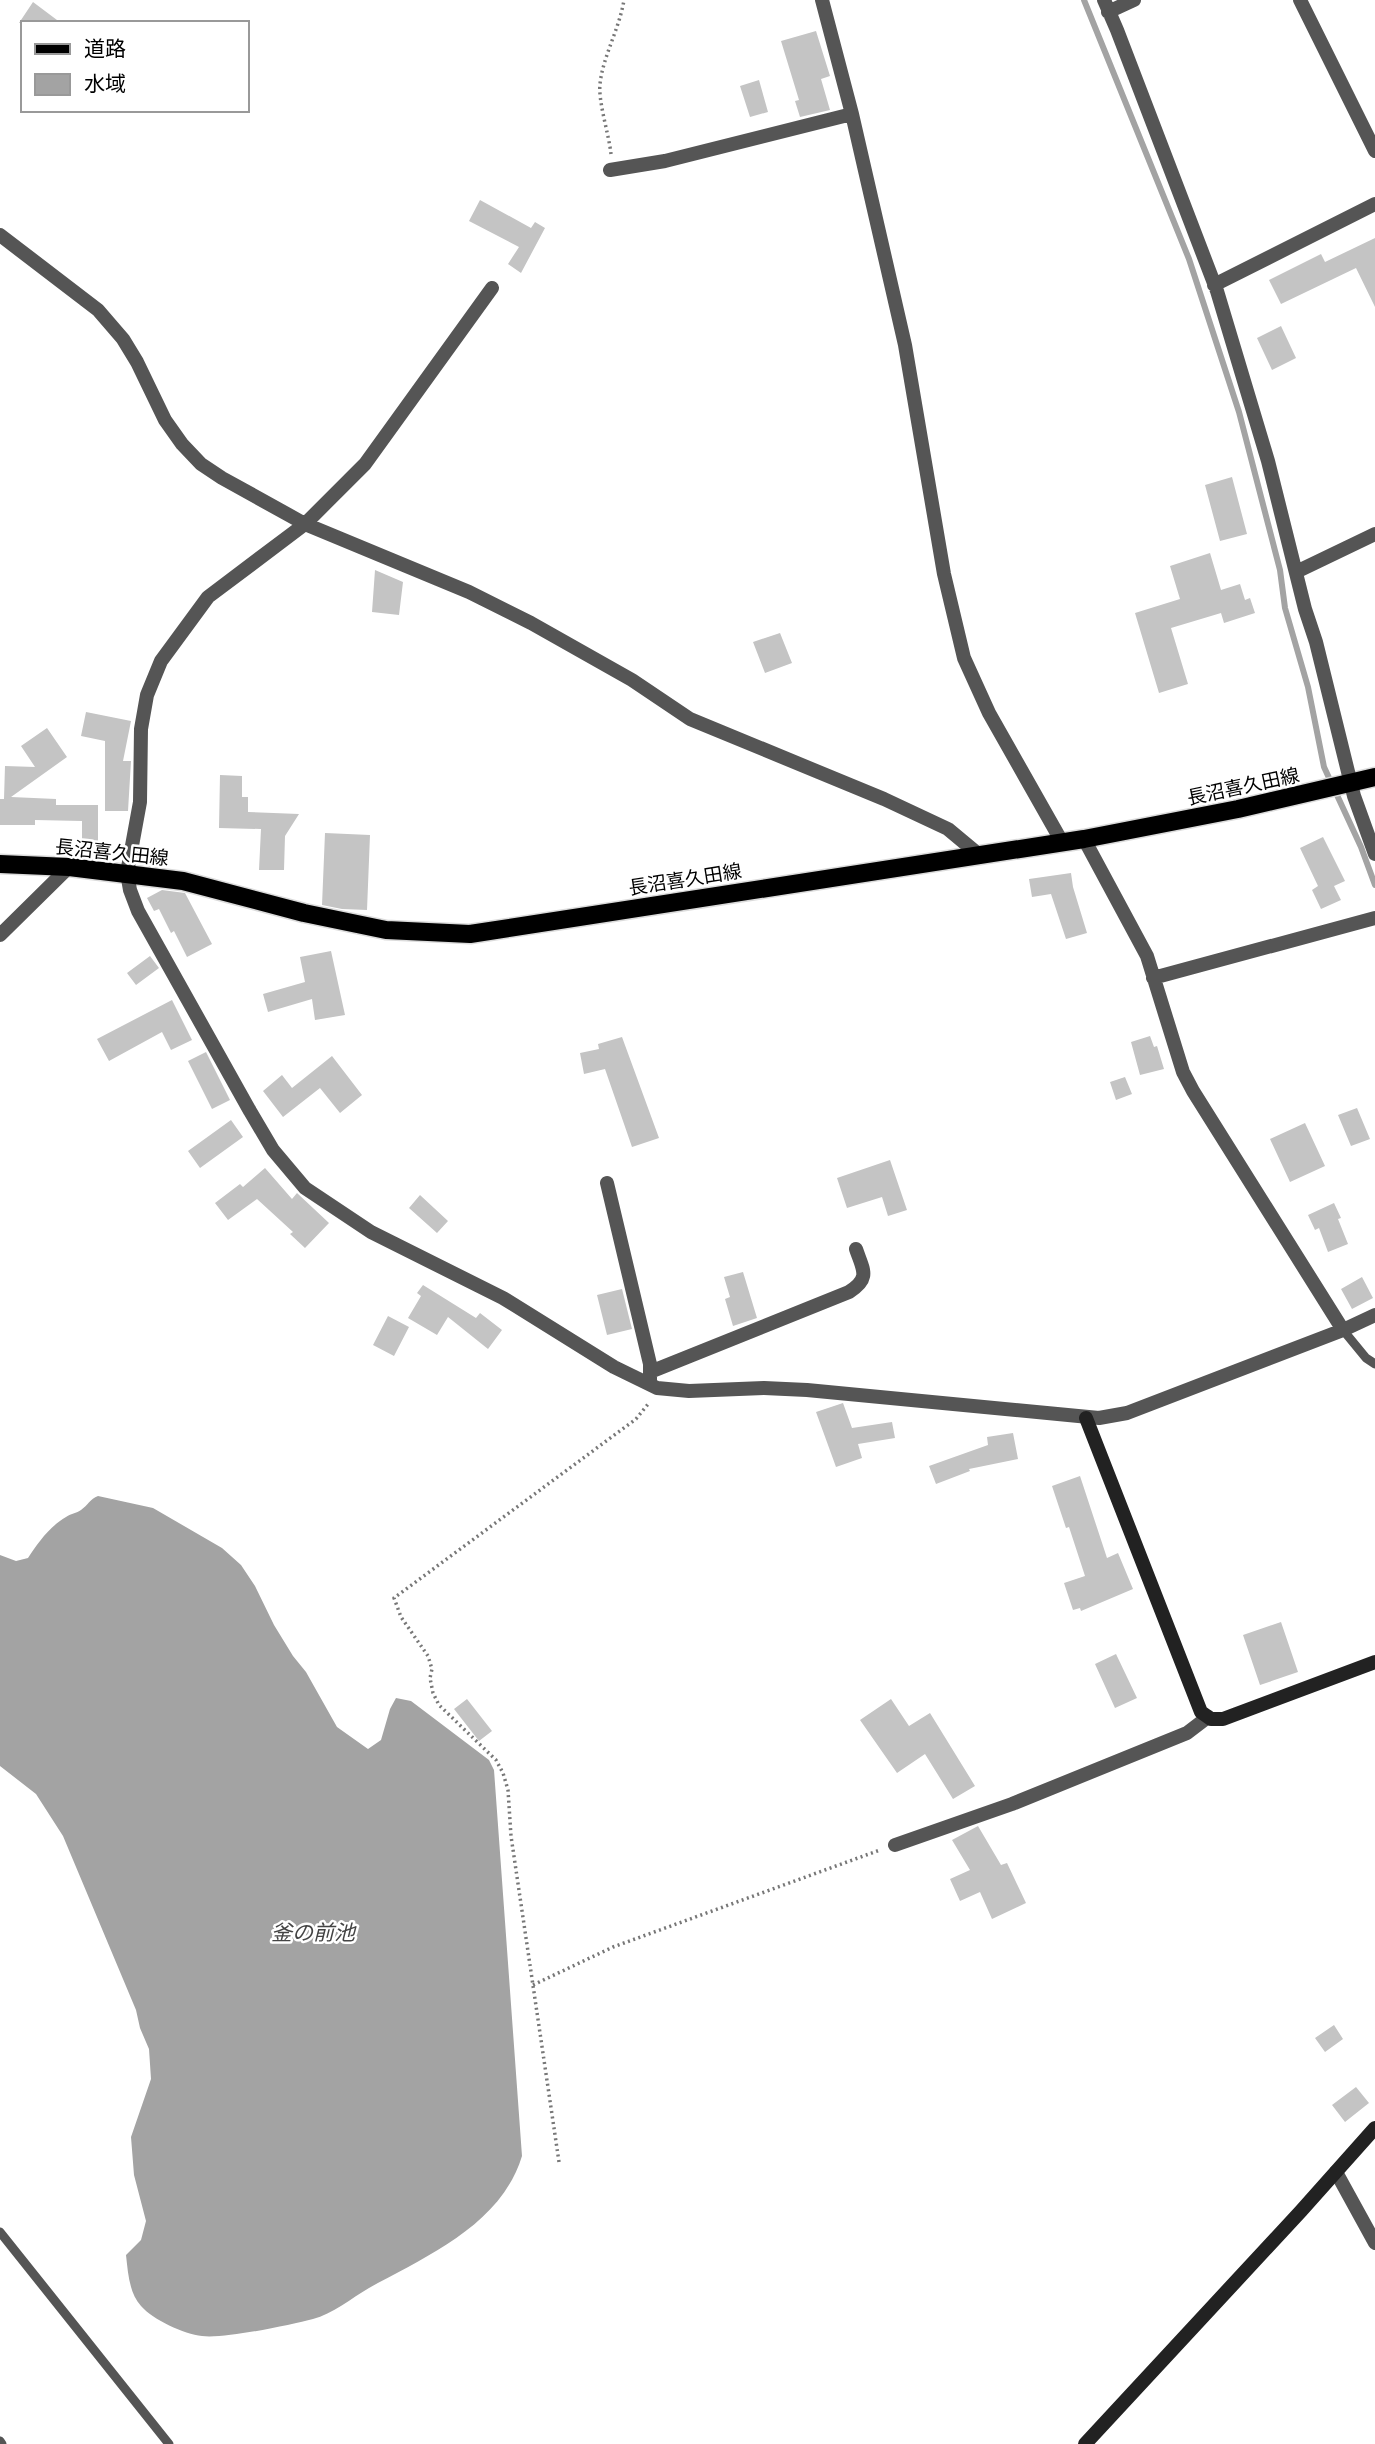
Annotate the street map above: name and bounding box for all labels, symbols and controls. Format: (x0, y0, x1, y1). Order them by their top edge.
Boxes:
legend (21, 21, 248, 112)
text: 道路 (84, 35, 126, 61)
text: 水域 (84, 70, 126, 96)
street label: 長沼喜久田線 (1185, 762, 1301, 810)
street label: 長沼喜久田線 (54, 834, 170, 870)
street label: 長沼喜久田線 (627, 858, 743, 900)
water label: 釜の前池 (271, 1919, 357, 1945)

